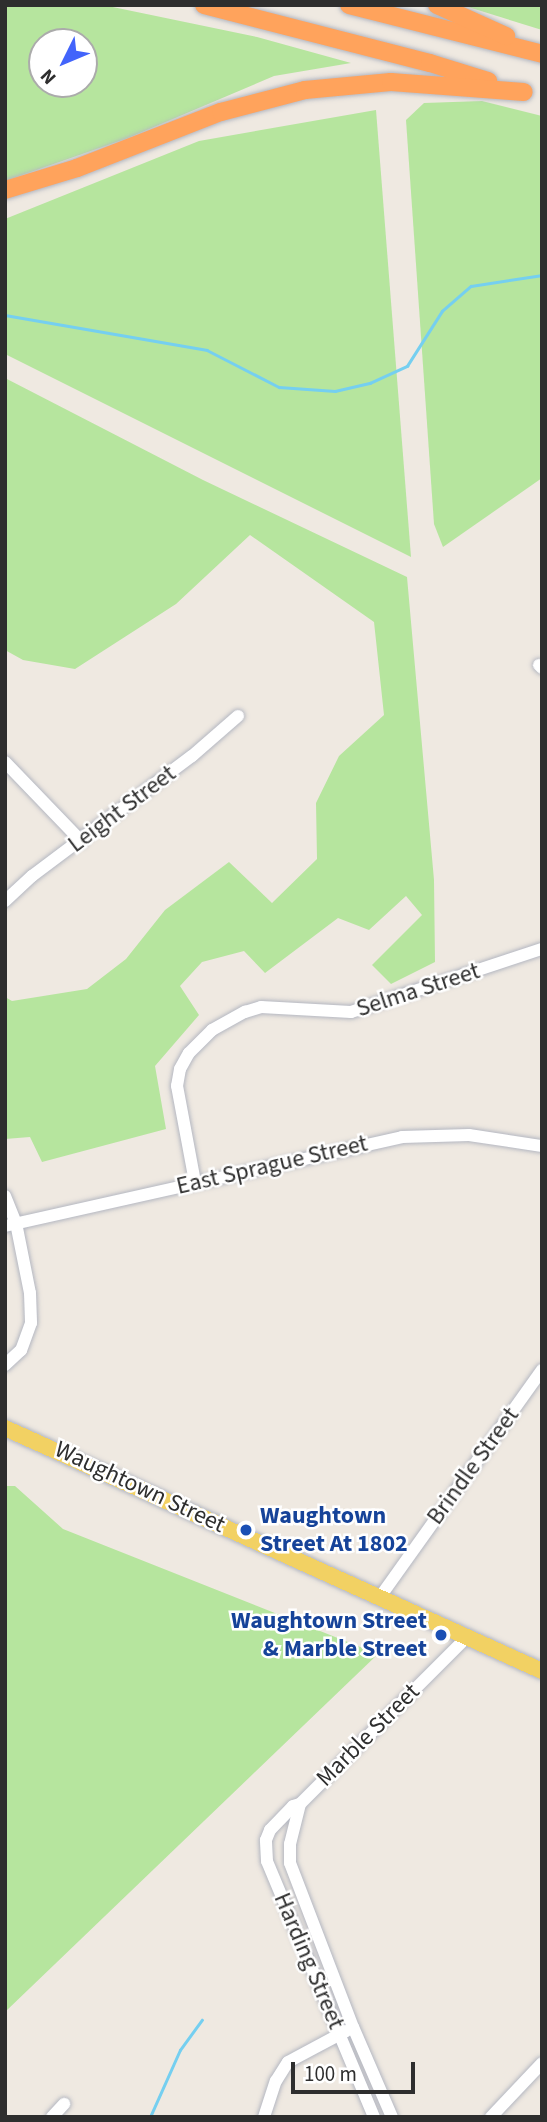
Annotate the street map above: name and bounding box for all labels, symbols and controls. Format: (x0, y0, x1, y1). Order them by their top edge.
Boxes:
north arrow (28, 28, 98, 98)
text: N (35, 62, 63, 90)
street label: Leight Street (62, 759, 182, 859)
street label: Selma Street (353, 957, 483, 1023)
street label: East Sprague Street (174, 1129, 370, 1201)
street label: Brindle Street (421, 1402, 525, 1530)
street label: Waughtown Street (50, 1435, 230, 1539)
place label: Waughtown Street At 1802 (260, 1502, 408, 1558)
marker: Waughtown Street At 1802 (238, 1522, 254, 1538)
place label: Waughtown Street & Marble Street (231, 1607, 427, 1663)
marker: Waughtown Street & Marble Street (433, 1627, 449, 1643)
street label: Marble Street (310, 1677, 426, 1793)
street label: Harding Street (267, 1889, 351, 2033)
scale bar (295, 2048, 419, 2092)
text: 100 m (304, 2059, 357, 2089)

